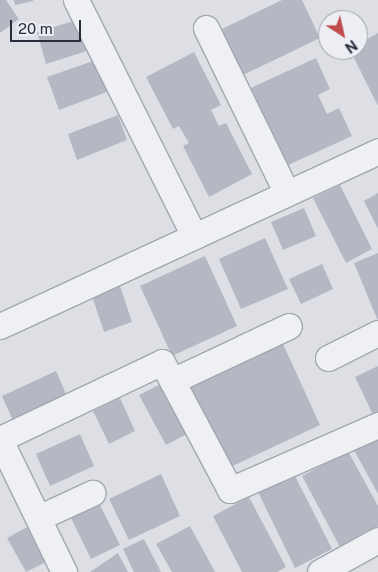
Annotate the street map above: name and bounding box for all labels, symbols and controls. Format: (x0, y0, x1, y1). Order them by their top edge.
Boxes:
scale bar (12, 10, 84, 42)
north arrow (318, 10, 368, 60)
text: 20 m (18, 20, 53, 37)
text: N (342, 37, 360, 56)

